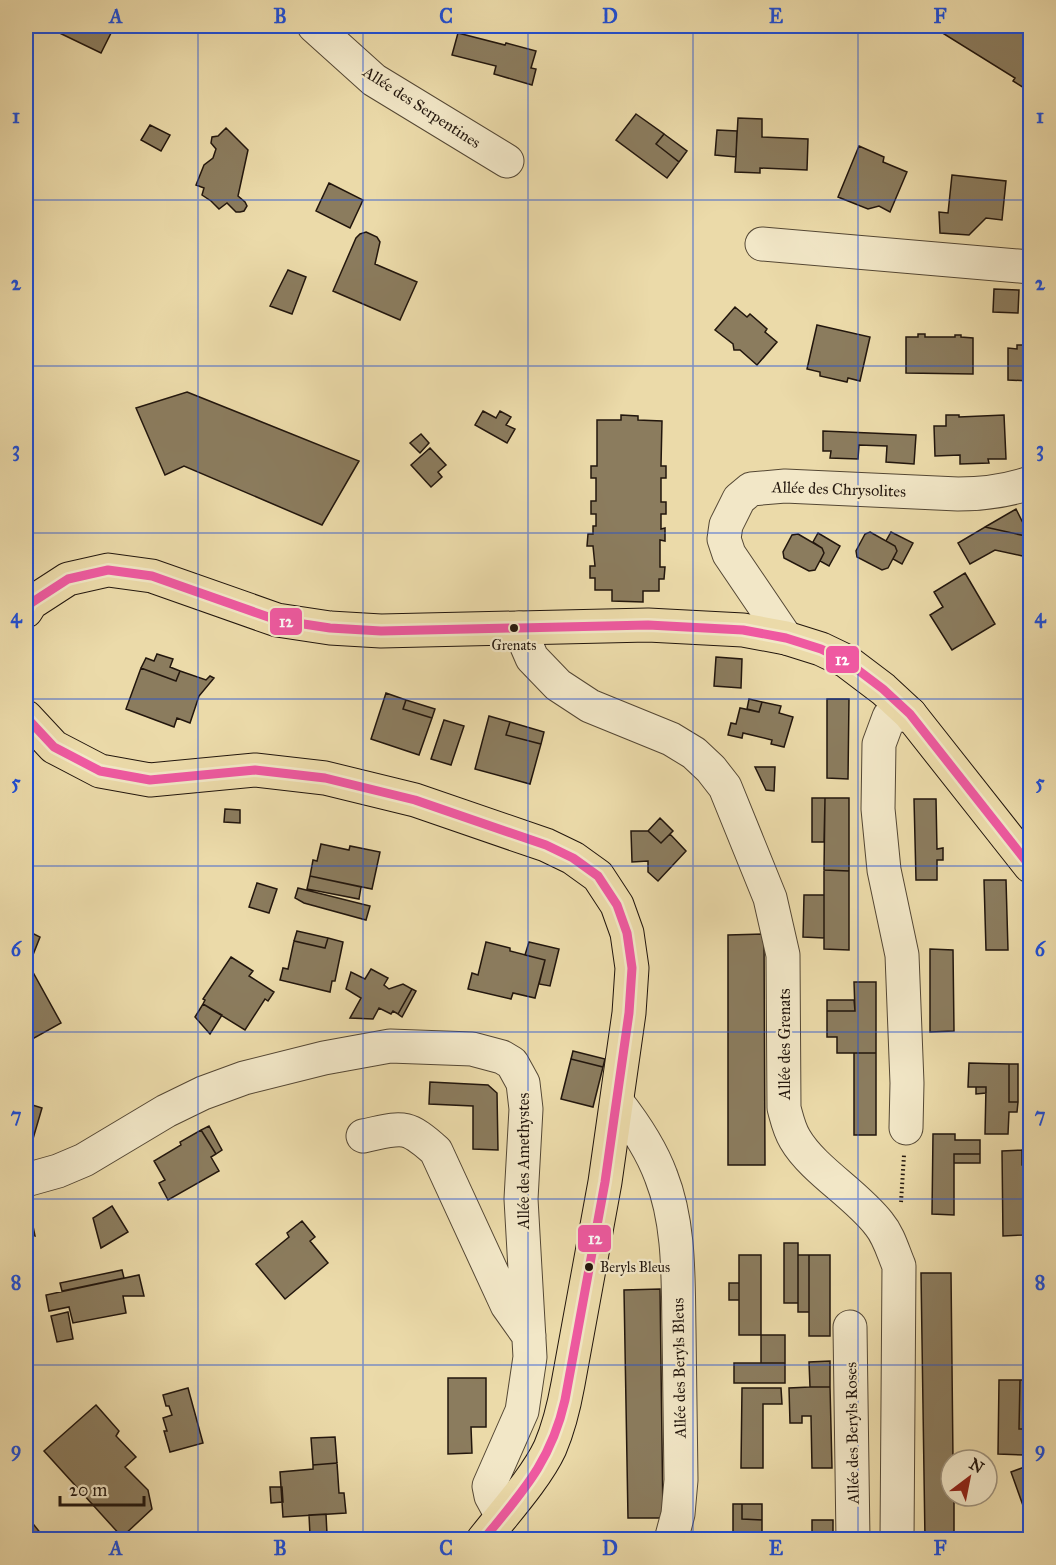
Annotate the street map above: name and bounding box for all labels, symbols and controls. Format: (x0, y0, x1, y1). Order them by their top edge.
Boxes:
text: A (107, 4, 123, 28)
text: B (273, 4, 287, 28)
text: C (439, 4, 453, 28)
text: D (602, 4, 618, 28)
text: E (769, 4, 784, 28)
text: F (933, 4, 947, 28)
street label: Allée des Serpentines (359, 61, 485, 152)
text: 1 (12, 104, 20, 128)
text: 1 (1036, 104, 1044, 128)
text: 2 (11, 271, 22, 295)
text: 2 (1035, 271, 1046, 295)
text: 3 (12, 437, 20, 462)
text: 3 (1036, 437, 1044, 462)
street label: Allée des Chrysolites (771, 477, 907, 501)
text: 4 (10, 604, 22, 629)
text: 4 (1034, 604, 1046, 629)
line badge: 12 (269, 607, 303, 636)
text: 12 (279, 612, 294, 631)
marker: Grenats (508, 622, 520, 634)
place label: Grenats (492, 637, 536, 654)
line badge: 12 (825, 645, 860, 674)
text: 12 (835, 650, 850, 669)
text: 5 (11, 770, 21, 794)
text: 5 (1035, 770, 1045, 794)
text: 6 (11, 937, 23, 961)
text: 6 (1035, 937, 1047, 961)
street label: Allée des Grenats (775, 988, 794, 1101)
street label: Allée des Amethystes (514, 1092, 533, 1230)
text: 7 (11, 1103, 22, 1127)
text: 7 (1035, 1103, 1046, 1127)
line badge: 12 (577, 1224, 612, 1253)
text: 12 (588, 1229, 603, 1248)
place label: Beryls Bleus (600, 1259, 670, 1276)
marker: Beryls Bleus (583, 1261, 595, 1273)
text: 8 (11, 1270, 21, 1294)
text: 8 (1035, 1270, 1045, 1294)
street label: Allée des Beryls Bleus (668, 1298, 690, 1439)
street label: Allée des Beryls Roses (841, 1362, 863, 1505)
text: 9 (11, 1437, 21, 1462)
text: 9 (1035, 1437, 1045, 1462)
north arrow (939, 1448, 999, 1508)
text: N (966, 1454, 988, 1478)
scale bar (60, 1469, 144, 1507)
text: 20 m (69, 1479, 107, 1501)
text: A (107, 1536, 123, 1560)
text: B (273, 1536, 287, 1560)
text: C (439, 1536, 453, 1560)
text: D (602, 1536, 618, 1560)
text: E (769, 1536, 784, 1560)
text: F (933, 1536, 947, 1560)

